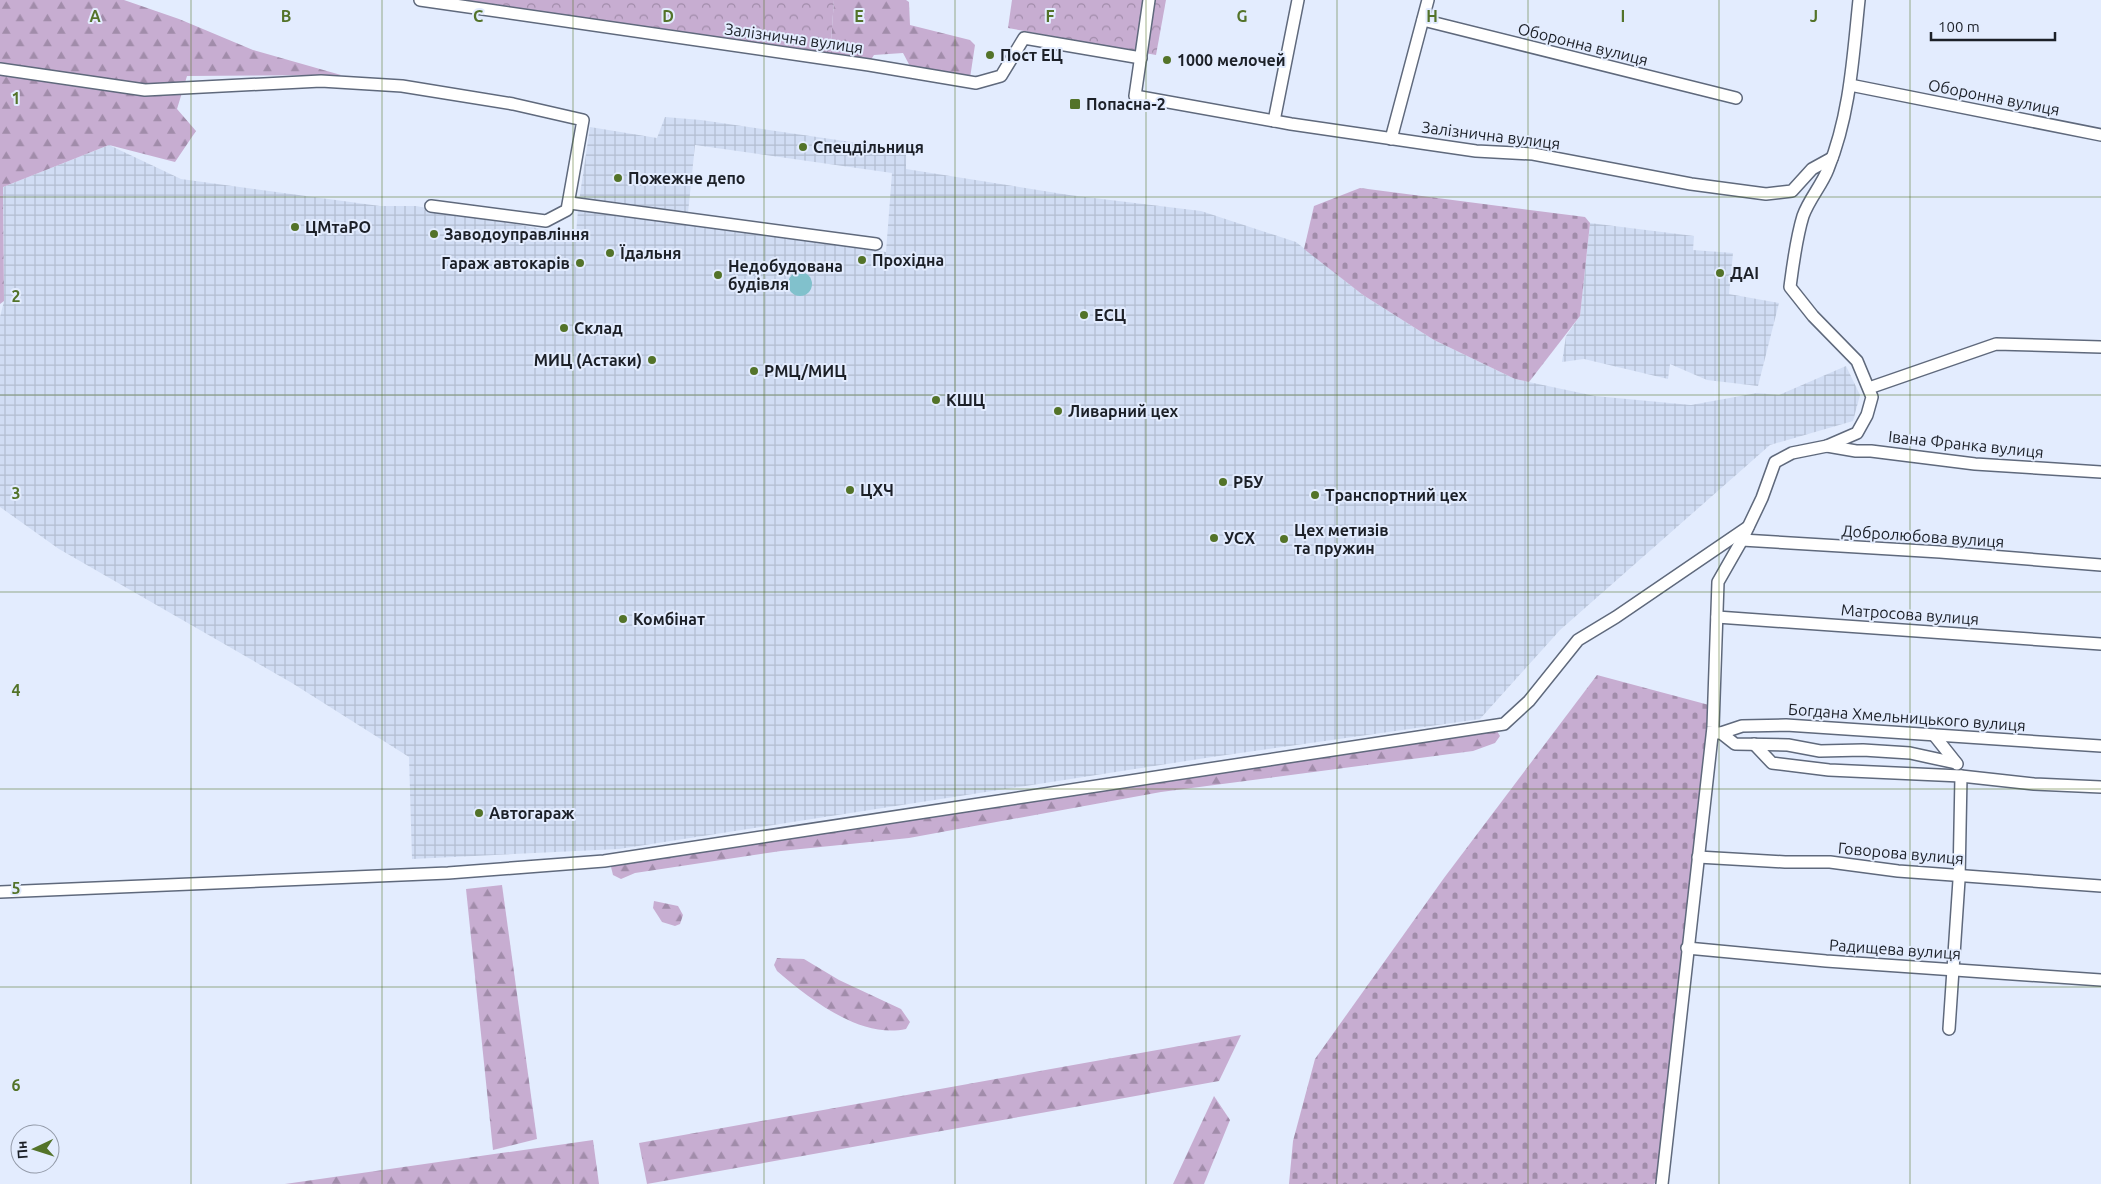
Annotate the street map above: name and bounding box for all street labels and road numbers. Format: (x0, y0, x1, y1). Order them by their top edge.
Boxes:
street label: Залізнична вулиця (724, 19, 864, 57)
street label: Оборонна вулиця (1516, 19, 1650, 69)
street label: Оборонна вулиця (1927, 75, 2061, 119)
street label: Залізнична вулиця (1421, 118, 1561, 152)
street label: Івана Франка вулиця (1887, 427, 2045, 461)
street label: Добролюбова вулиця (1841, 521, 2005, 551)
street label: Матросова вулиця (1840, 600, 1980, 628)
street label: Богдана Хмельницького вулиця (1788, 700, 2026, 734)
street label: Говорова вулиця (1837, 839, 1965, 867)
street label: Радищева вулиця (1828, 935, 1962, 963)

